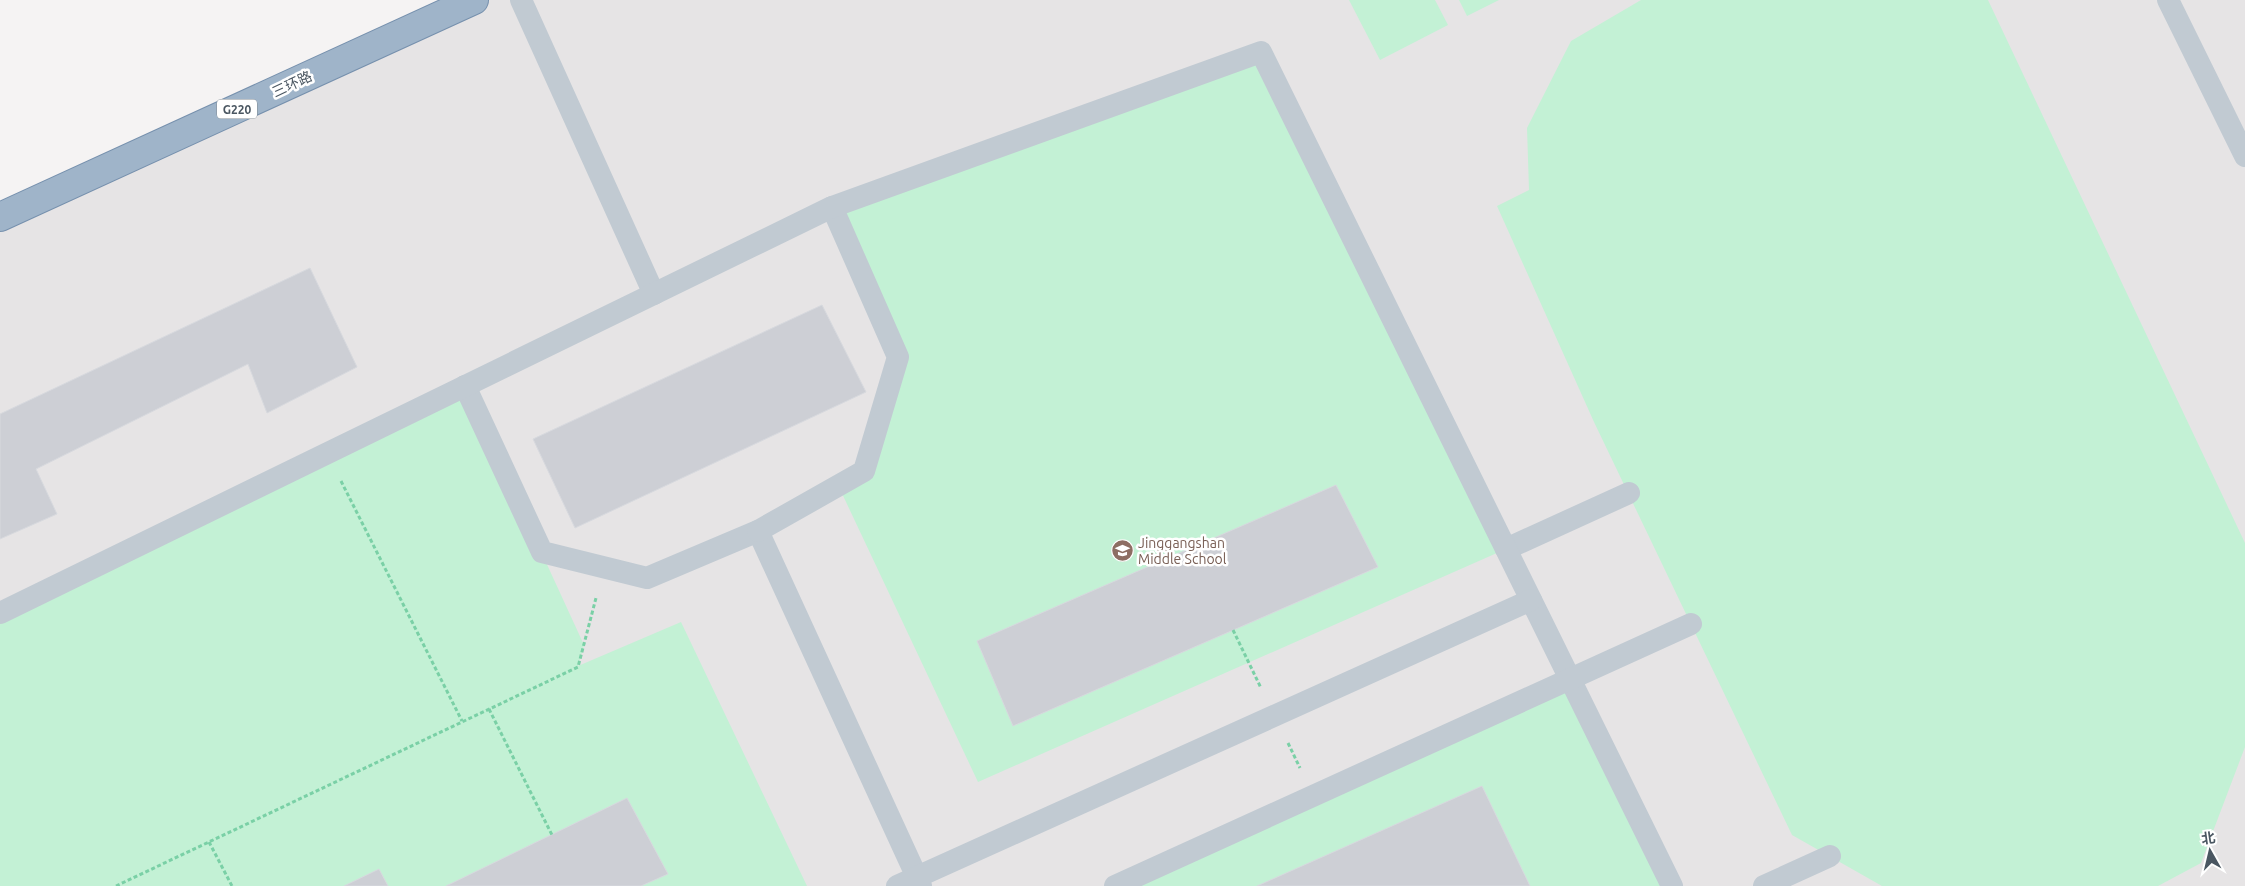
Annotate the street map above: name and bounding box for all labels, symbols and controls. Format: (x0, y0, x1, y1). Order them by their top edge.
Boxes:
street label: 三环路 (270, 68, 314, 100)
road number: G220 (217, 100, 257, 118)
place label: Jinggangshan Middle School (1138, 535, 1227, 567)
school or university icon: Jinggangshan Middle School (1110, 539, 1134, 563)
north arrow (2185, 826, 2235, 876)
text: 北 (2200, 829, 2216, 847)

